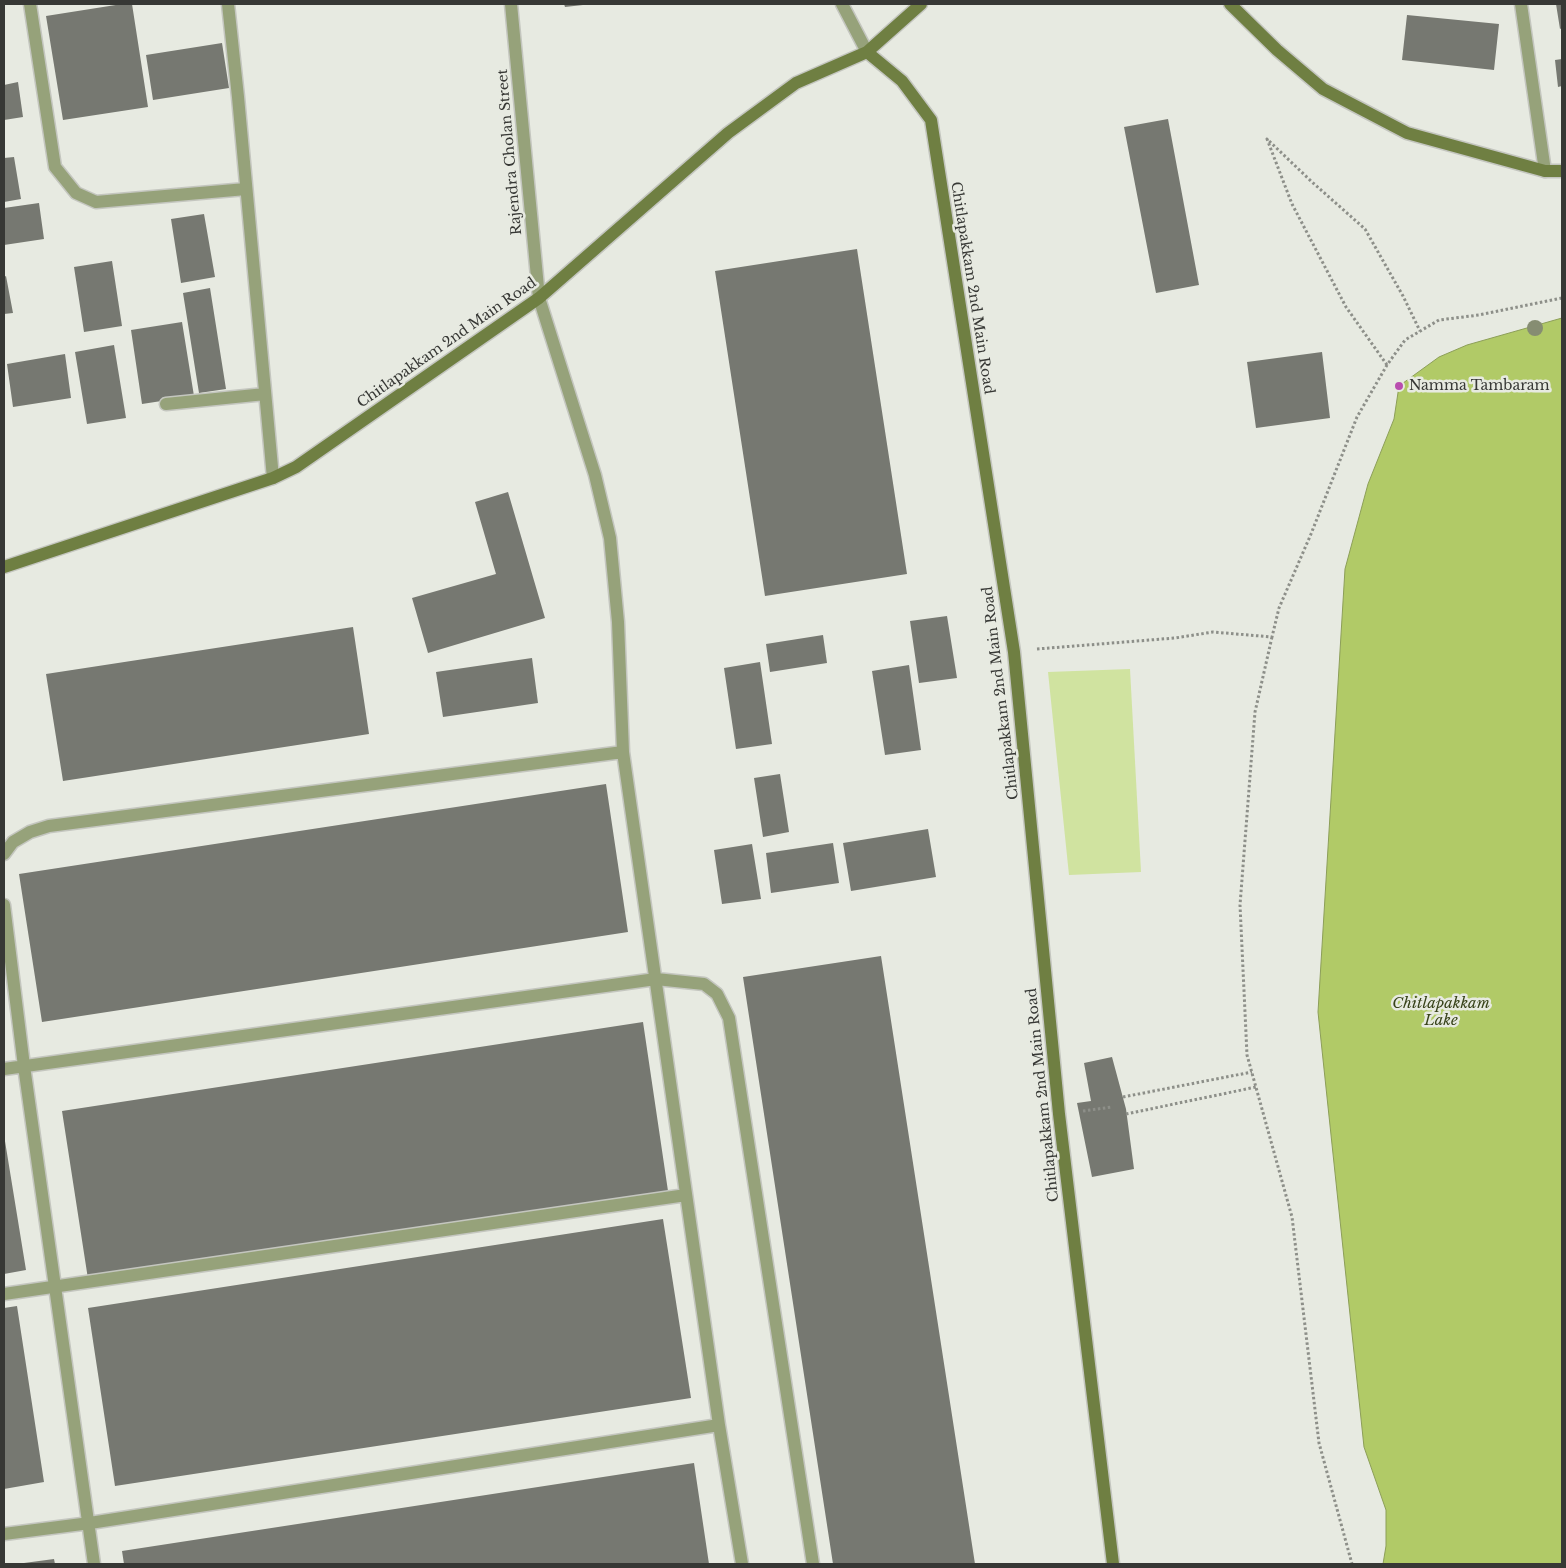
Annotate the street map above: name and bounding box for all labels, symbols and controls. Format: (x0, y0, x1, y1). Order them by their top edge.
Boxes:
street label: Rajendra Cholan Street (494, 68, 526, 236)
street label: Chitlapakkam 2nd Main Road (947, 181, 997, 395)
street label: Chitlapakkam 2nd Main Road (354, 274, 540, 412)
place label: Namma Tambaram (1409, 378, 1550, 394)
marker: Namma Tambaram (1393, 380, 1405, 392)
street label: Chitlapakkam 2nd Main Road (980, 585, 1022, 801)
street label: Chitlapakkam 2nd Main Road (1023, 987, 1063, 1203)
water label: Chitlapakkam Lake (1392, 995, 1490, 1030)

